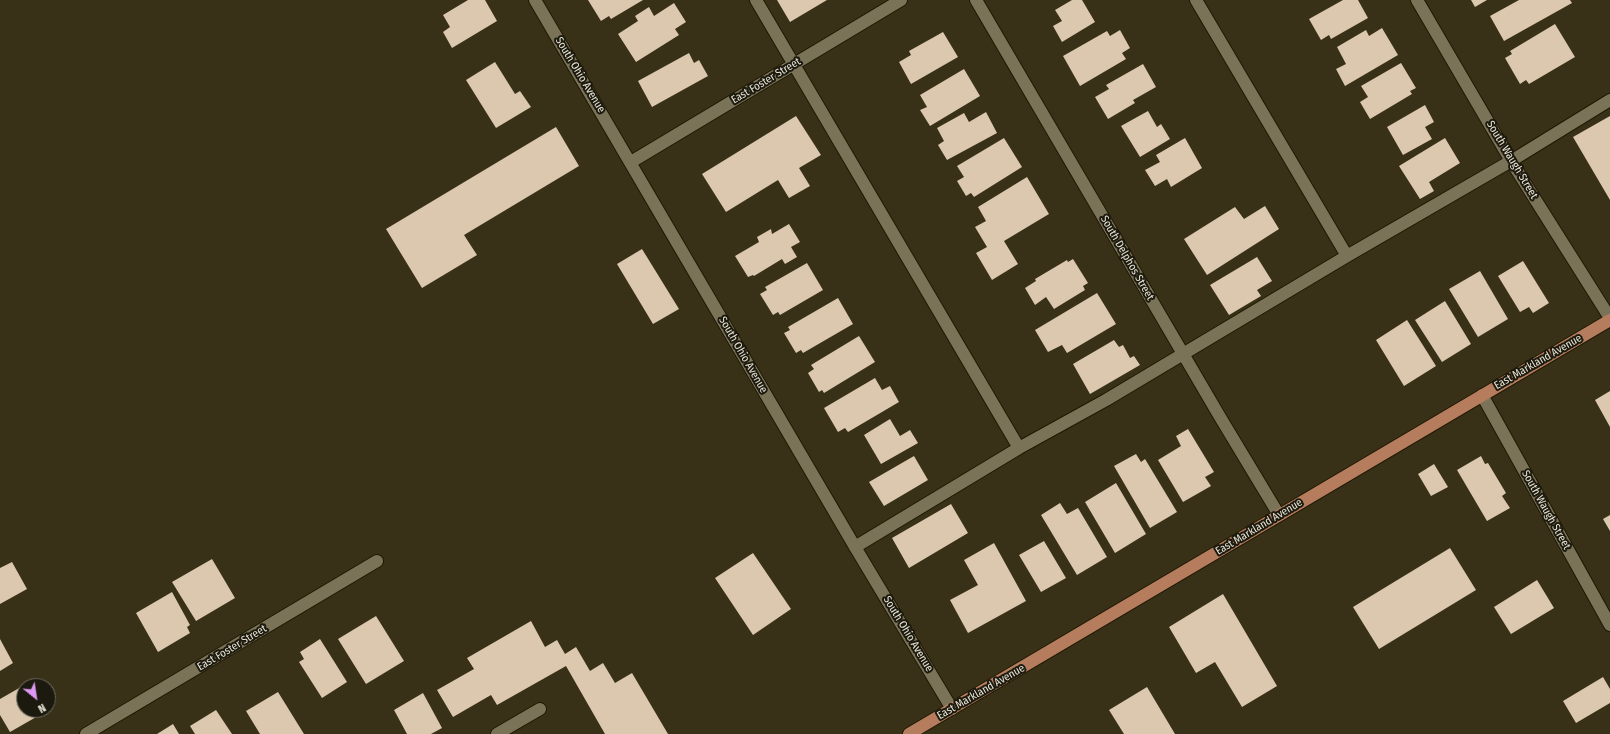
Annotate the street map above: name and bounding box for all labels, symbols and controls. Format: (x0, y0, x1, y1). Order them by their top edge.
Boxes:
street label: South Ohio Avenue (552, 35, 608, 115)
street label: East Foster Street (729, 55, 803, 107)
street label: South Waugh Street (1484, 119, 1540, 201)
street label: South Delphos Street (1097, 213, 1157, 303)
street label: South Ohio Avenue (716, 315, 770, 395)
street label: East Markland Avenue (1492, 332, 1584, 392)
street label: South Waugh Street (1519, 468, 1573, 552)
street label: East Markland Avenue (1213, 496, 1305, 558)
street label: South Ohio Avenue (880, 594, 936, 674)
street label: East Foster Street (195, 622, 269, 674)
street label: East Markland Avenue (935, 662, 1027, 722)
north arrow (16, 678, 56, 718)
text: N (36, 701, 48, 715)

